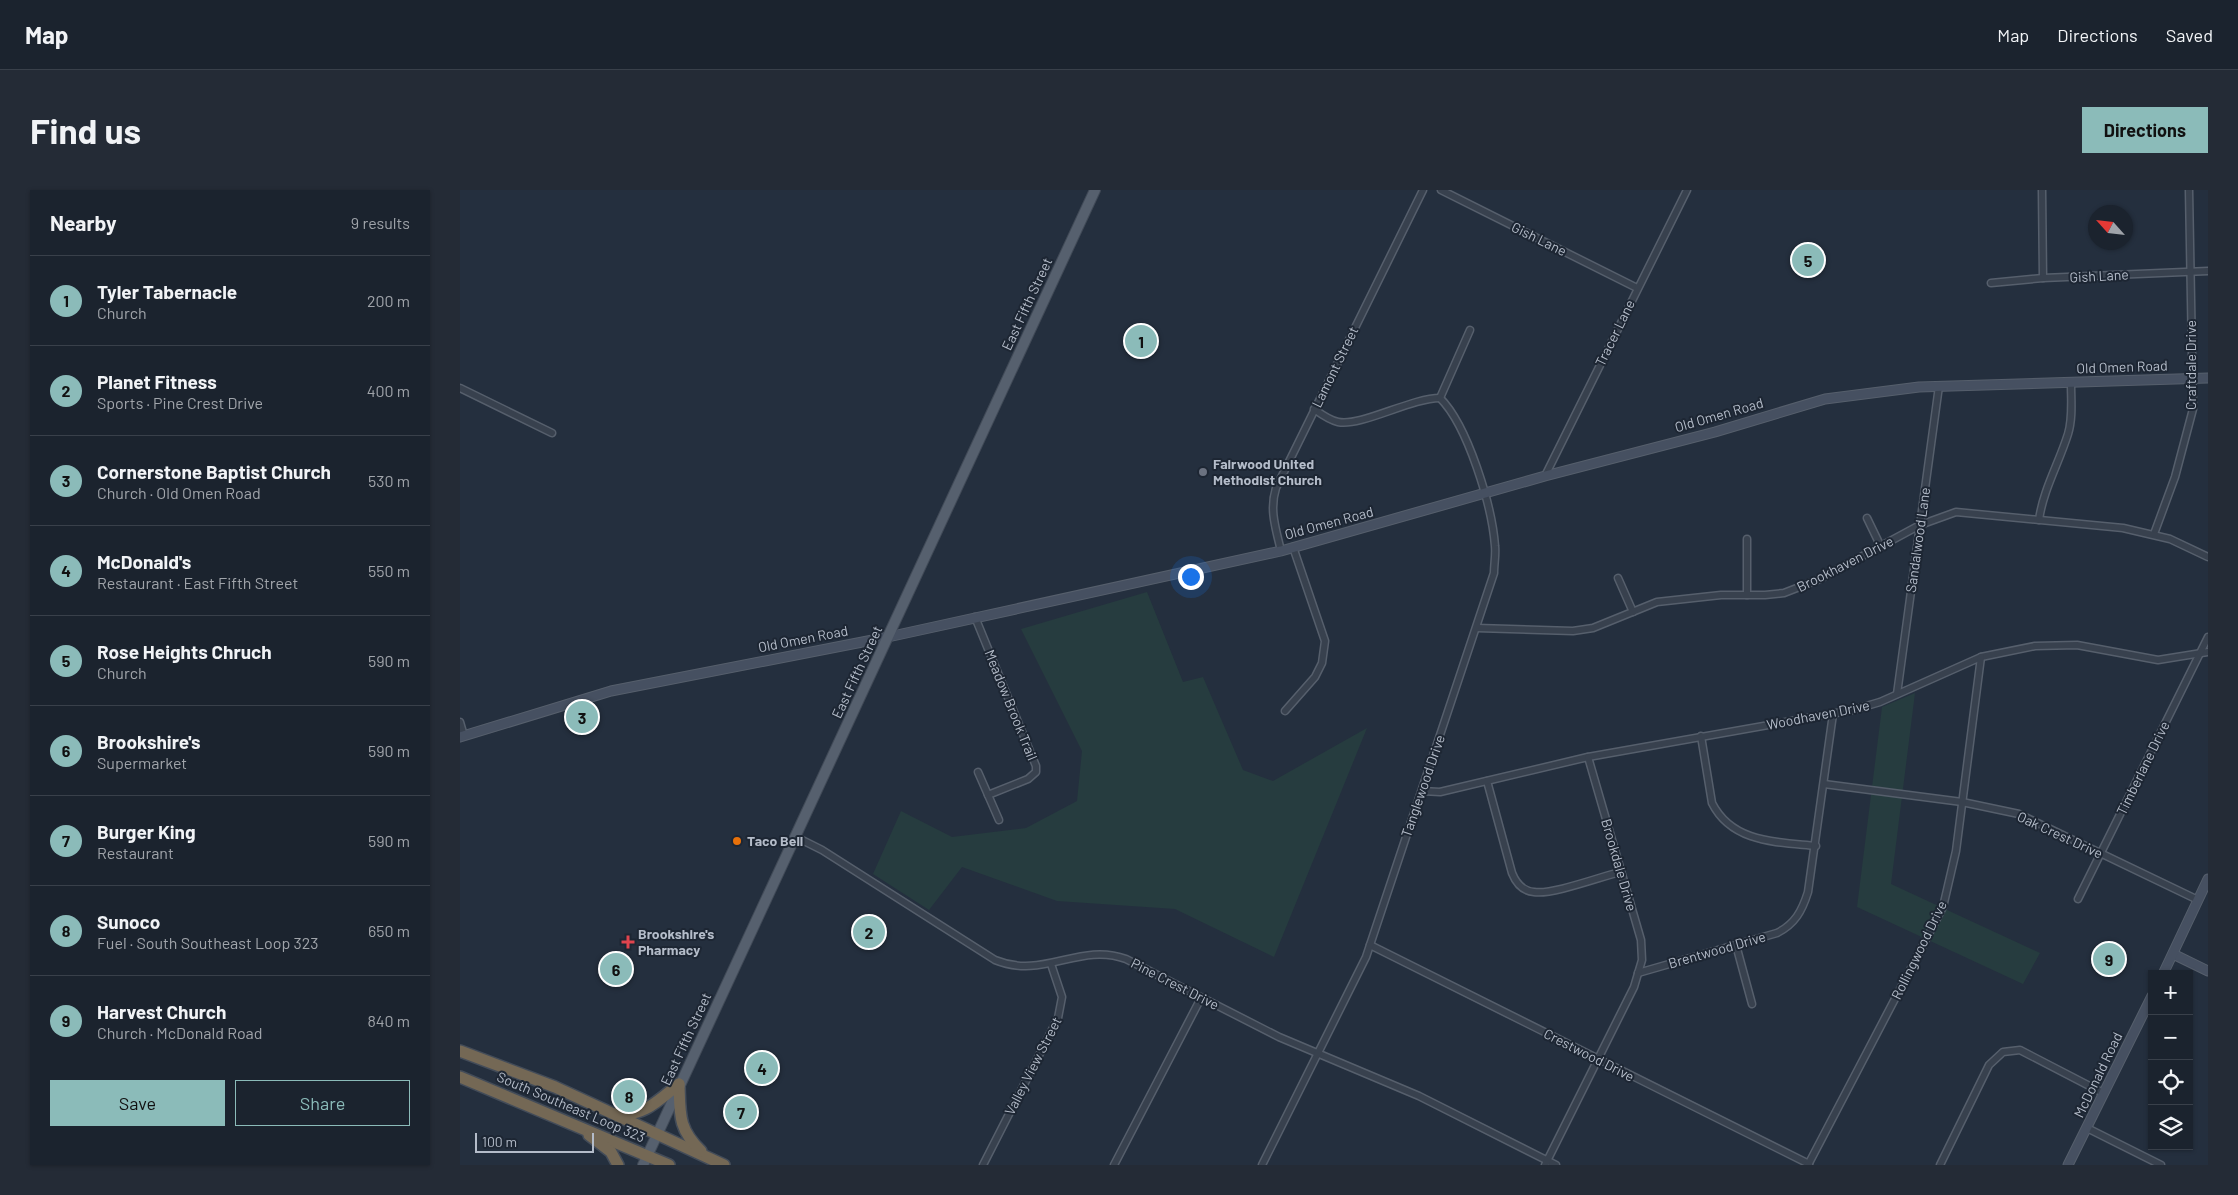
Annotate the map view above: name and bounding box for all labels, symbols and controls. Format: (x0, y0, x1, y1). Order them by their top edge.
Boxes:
text: Map (25, 20, 68, 49)
text: Map (1997, 24, 2029, 46)
text: Directions (2057, 24, 2138, 46)
text: Saved (2166, 24, 2213, 46)
button: Directions (2082, 107, 2208, 153)
text: Find us (30, 109, 141, 151)
north arrow (2088, 205, 2133, 250)
text: Nearby (50, 210, 116, 235)
text: 9 results (351, 213, 410, 232)
street label: Gish Lane (1509, 218, 1570, 259)
pin: 5 (1792, 241, 1824, 279)
street label: East Fifth Street (998, 255, 1055, 353)
street label: Gish Lane (2069, 265, 2129, 286)
text: Tyler Tabernacle (97, 280, 237, 303)
text: 1 (63, 291, 69, 310)
text: 200 m (367, 291, 410, 310)
street label: Tracer Lane (1591, 297, 1638, 369)
text: Church (97, 303, 147, 322)
street label: Craftdale Drive (2182, 320, 2199, 410)
pin: 1 (1125, 322, 1157, 360)
street label: Lamont Street (1308, 324, 1361, 410)
street label: Old Omen Road (2076, 356, 2168, 377)
text: Planet Fitness (97, 370, 217, 393)
text: 2 (62, 381, 70, 400)
text: 400 m (367, 381, 410, 400)
text: Sports · Pine Crest Drive (97, 393, 263, 412)
street label: Old Omen Road (1673, 394, 1765, 435)
place label: Fairwood United Methodist Church (1213, 455, 1322, 488)
text: Cornerstone Baptist Church (97, 460, 331, 483)
marker: Fairwood United Methodist Church (1197, 466, 1209, 478)
text: 3 (62, 471, 70, 490)
text: 530 m (368, 471, 410, 490)
text: Church · Old Omen Road (97, 483, 261, 502)
street label: Sandalwood Lane (1902, 486, 1933, 594)
street label: Old Omen Road (1283, 502, 1375, 543)
street label: Brookhaven Drive (1794, 532, 1896, 595)
text: McDonald's (97, 550, 191, 573)
text: 4 (61, 561, 71, 580)
text: 550 m (368, 561, 410, 580)
your location (1178, 564, 1204, 590)
text: Restaurant · East Fifth Street (97, 573, 298, 592)
street label: Old Omen Road (756, 621, 849, 656)
street label: East Fifth Street (828, 623, 885, 721)
text: Rose Heights Chruch (97, 640, 272, 663)
street label: Meadow Brook Trail (982, 647, 1041, 762)
text: 5 (62, 651, 70, 670)
text: 590 m (368, 651, 410, 670)
text: Church (97, 663, 147, 682)
street label: Woodhaven Drive (1765, 696, 1871, 733)
pin: 3 (566, 698, 598, 736)
street label: Timberlane Drive (2112, 718, 2173, 817)
text: Brookshire's (97, 730, 201, 753)
street label: Tanglewood Drive (1397, 732, 1448, 839)
text: 6 (62, 741, 70, 760)
text: 590 m (368, 741, 410, 760)
text: Supermarket (97, 753, 187, 772)
street label: Oak Crest Drive (2015, 807, 2106, 862)
street label: Brookdale Drive (1598, 817, 1641, 913)
text: Burger King (97, 820, 196, 843)
text: 7 (62, 831, 70, 850)
text: 590 m (368, 831, 410, 850)
place label: Taco Bell (747, 832, 803, 849)
marker: Taco Bell (731, 835, 743, 847)
text: Restaurant (97, 843, 174, 862)
street label: Rollingwood Drive (1887, 898, 1950, 1002)
text: Sunoco (97, 910, 160, 933)
pin: 2 (853, 913, 885, 951)
text: 8 (62, 921, 70, 940)
text: 650 m (368, 921, 410, 940)
place label: Brookshire's Pharmacy (638, 925, 714, 958)
street label: Brentwood Drive (1666, 927, 1768, 972)
text: Fuel · South Southeast Loop 323 (97, 933, 319, 952)
marker: Brookshire's Pharmacy (622, 936, 634, 948)
pin: 9 (2093, 940, 2125, 978)
pin: 6 (600, 950, 632, 988)
street label: Pine Crest Drive (1128, 954, 1222, 1013)
map controls (2148, 970, 2193, 1150)
button: + (2148, 970, 2193, 1015)
street label: East Fifth Street (657, 990, 714, 1088)
text: Harvest Church (97, 1000, 226, 1023)
text: 9 (62, 1011, 70, 1030)
text: 840 m (367, 1011, 410, 1030)
street label: Valley View Street (1000, 1014, 1065, 1118)
button: − (2148, 1015, 2193, 1060)
text: Church · McDonald Road (97, 1023, 263, 1042)
street label: Crestwood Drive (1541, 1024, 1637, 1085)
street label: McDonald Road (2070, 1029, 2126, 1120)
pin: 4 (746, 1049, 778, 1087)
button: locate (2148, 1060, 2193, 1105)
street label: South Southeast Loop 323 (495, 1068, 648, 1145)
pin: 8 (613, 1077, 645, 1115)
button: Save (50, 1080, 225, 1126)
button: Share (235, 1080, 410, 1126)
pin: 7 (725, 1093, 757, 1131)
button: layers (2148, 1105, 2193, 1150)
scale bar (475, 1130, 594, 1153)
text: 100 m (482, 1133, 517, 1150)

